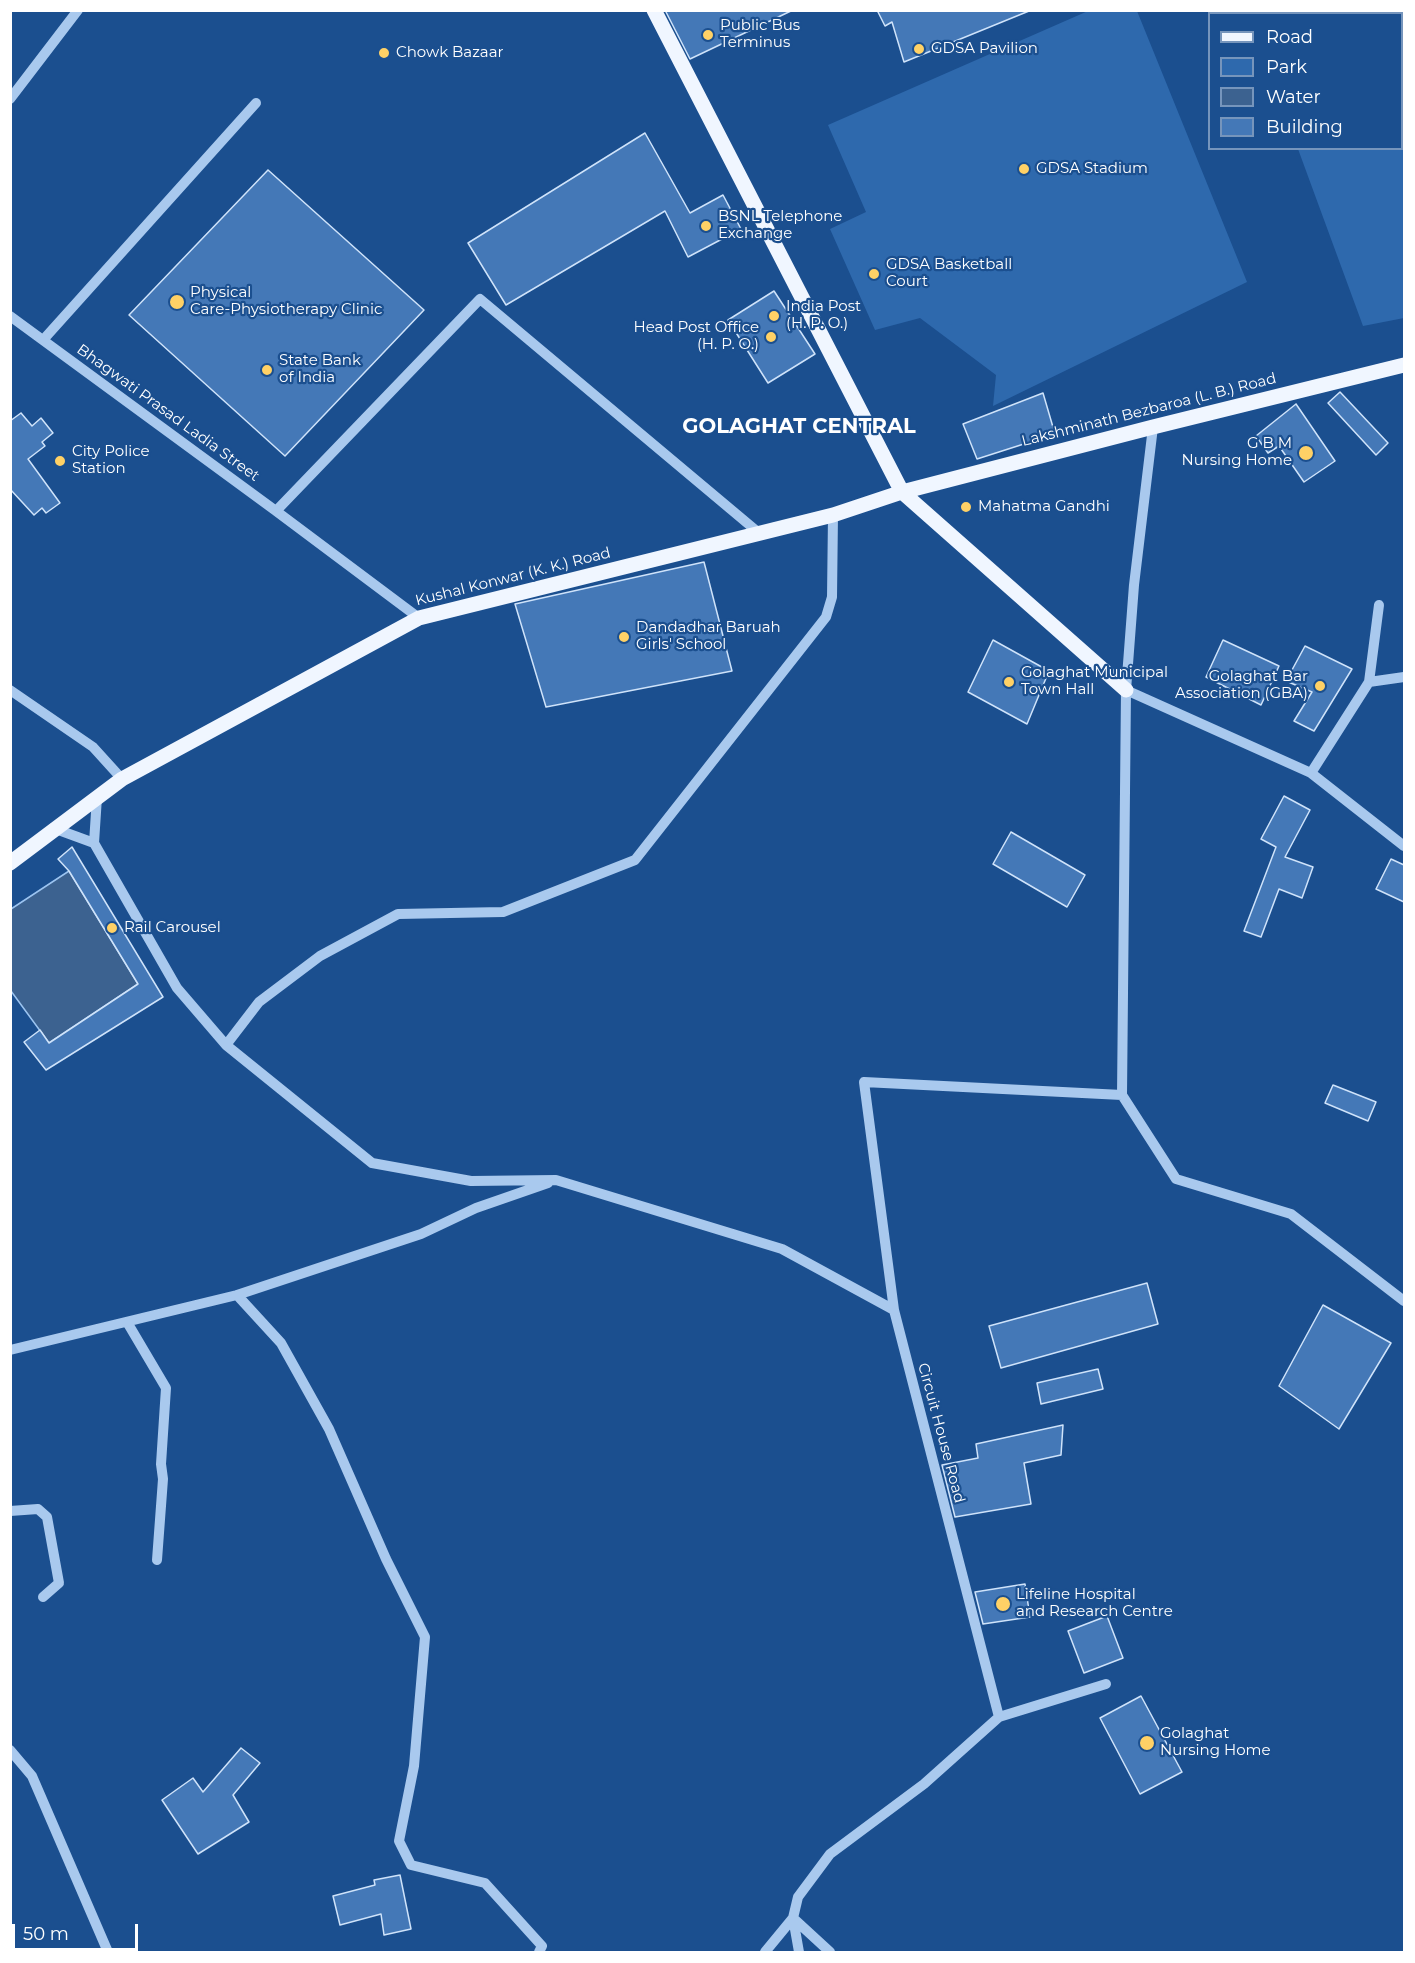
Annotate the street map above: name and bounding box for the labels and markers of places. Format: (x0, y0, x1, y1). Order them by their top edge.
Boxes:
place label: Public Bus Terminus (720, 17, 800, 52)
marker: Public Bus Terminus (701, 28, 715, 42)
place label: GDSA Pavilion (931, 40, 1038, 58)
marker: GDSA Pavilion (912, 42, 926, 56)
place label: Chowk Bazaar (396, 44, 504, 62)
marker: Chowk Bazaar (377, 46, 391, 60)
place label: GDSA Stadium (1036, 160, 1148, 178)
marker: GDSA Stadium (1017, 162, 1031, 176)
place label: BSNL Telephone Exchange (718, 208, 842, 243)
marker: BSNL Telephone Exchange (699, 219, 713, 233)
place label: GDSA Basketball Court (886, 256, 1012, 291)
marker: GDSA Basketball Court (867, 267, 881, 281)
place label: Physical Care-Physiotherapy Clinic (190, 284, 382, 319)
marker: Physical Care-Physiotherapy Clinic (168, 293, 186, 311)
place label: India Post (H. P. O.) (786, 298, 861, 333)
marker: India Post (H. P. O.) (767, 309, 781, 323)
place label: Head Post Office (H. P. O.) (634, 319, 759, 354)
marker: Head Post Office (H. P. O.) (764, 330, 778, 344)
place label: State Bank of India (279, 352, 361, 387)
marker: State Bank of India (260, 363, 274, 377)
place label: G B M Nursing Home (1181, 435, 1292, 470)
place label: City Police Station (72, 443, 150, 478)
marker: G B M Nursing Home (1297, 444, 1315, 462)
marker: City Police Station (53, 454, 67, 468)
place label: Mahatma Gandhi (978, 498, 1110, 516)
marker: Mahatma Gandhi (959, 500, 973, 514)
place label: Dandadhar Baruah Girls' School (636, 619, 781, 654)
marker: Dandadhar Baruah Girls' School (617, 630, 631, 644)
place label: Golaghat Municipal Town Hall (1021, 664, 1168, 699)
place label: Golaghat Bar Association (GBA) (1175, 668, 1308, 703)
marker: Golaghat Municipal Town Hall (1002, 675, 1016, 689)
marker: Golaghat Bar Association (GBA) (1313, 679, 1327, 693)
place label: Rail Carousel (124, 919, 221, 937)
marker: Rail Carousel (105, 921, 119, 935)
place label: Lifeline Hospital and Research Centre (1016, 1586, 1173, 1621)
marker: Lifeline Hospital and Research Centre (994, 1595, 1012, 1613)
place label: Golaghat Nursing Home (1160, 1725, 1271, 1760)
marker: Golaghat Nursing Home (1138, 1734, 1156, 1752)

